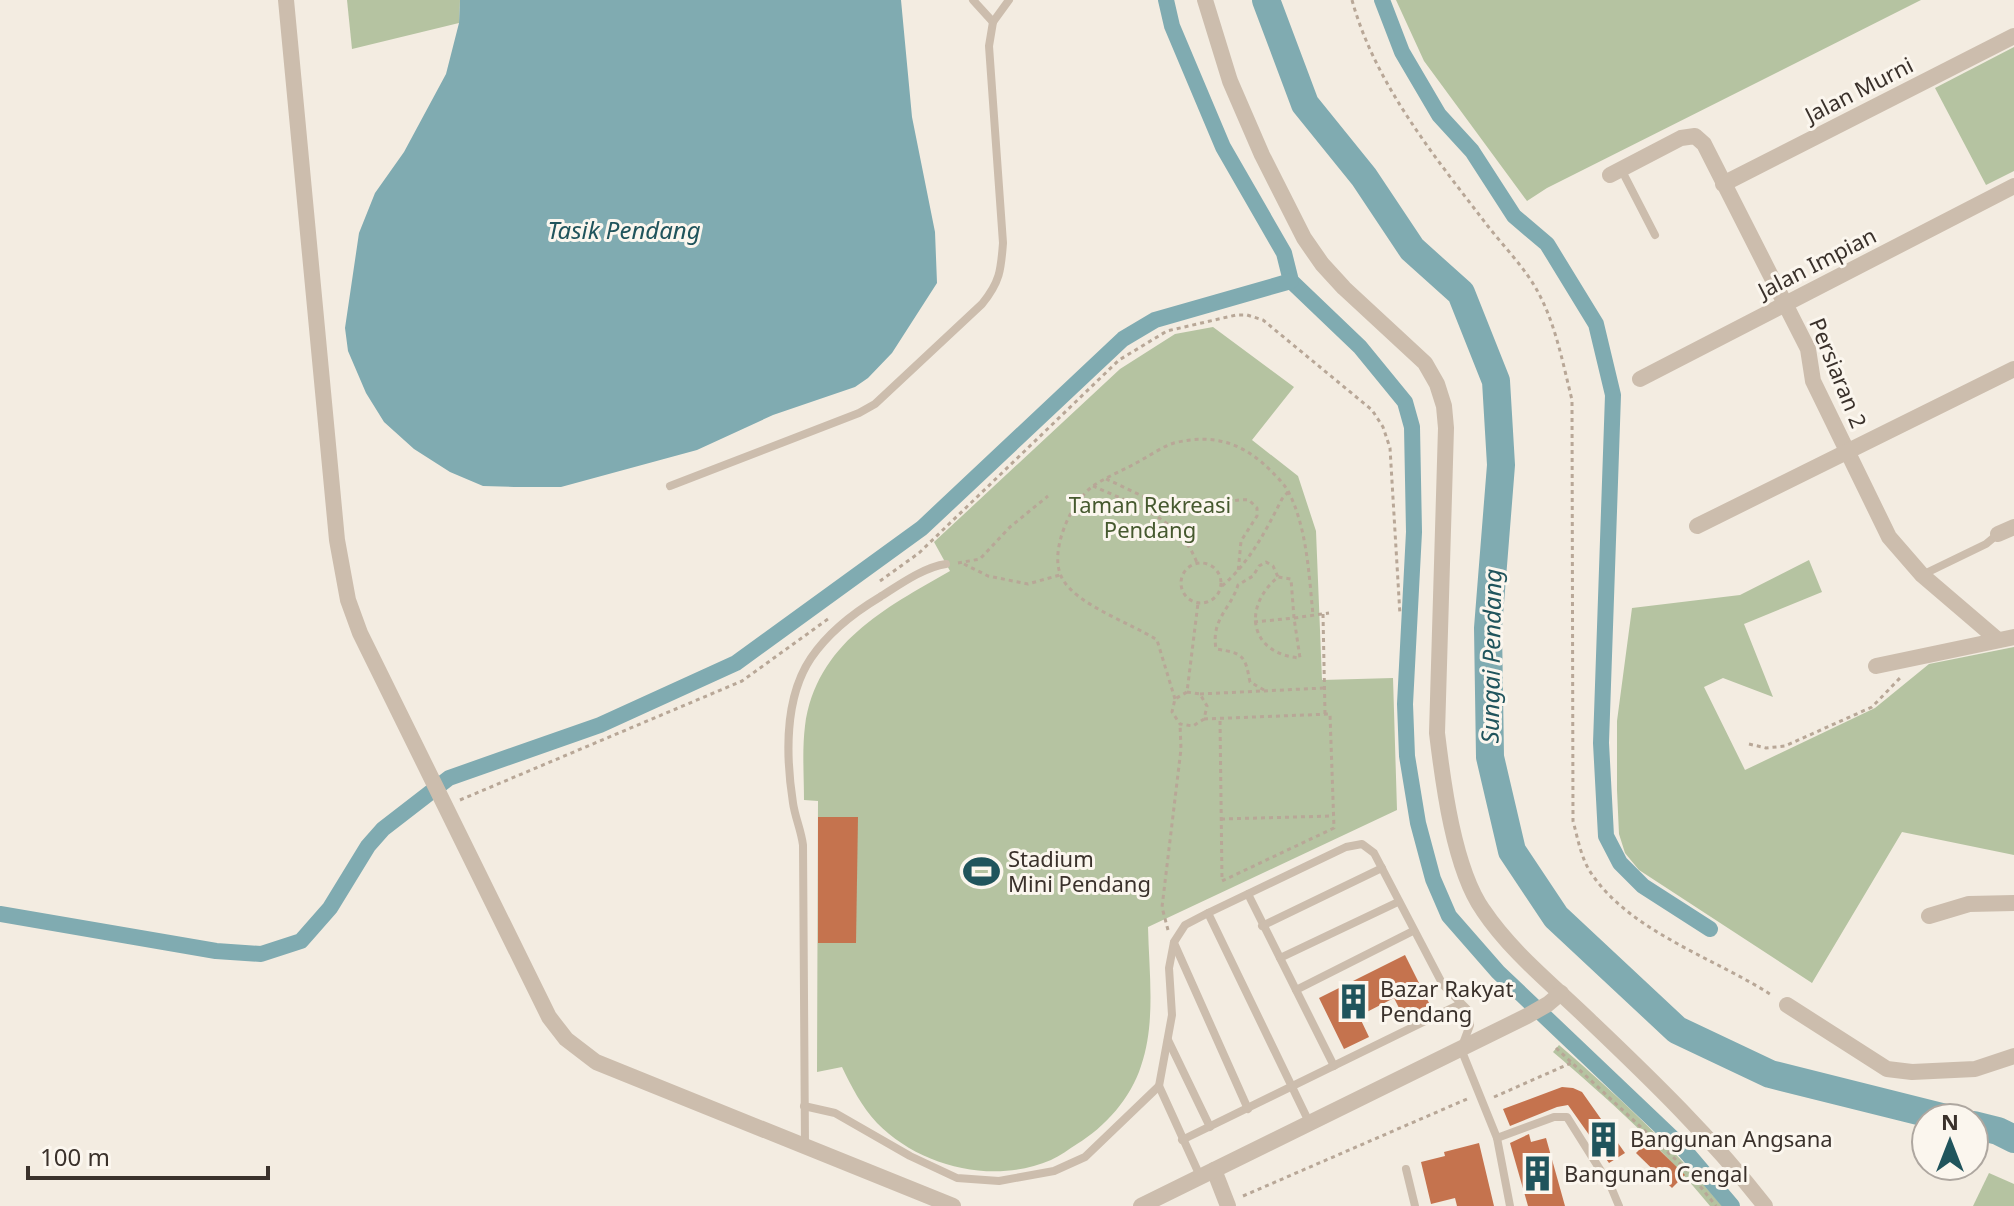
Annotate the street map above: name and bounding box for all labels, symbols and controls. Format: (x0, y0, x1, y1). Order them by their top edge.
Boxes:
street label: Jalan Murni (1798, 49, 1918, 130)
water label: Tasik Pendang (547, 213, 701, 246)
street label: Jalan Impian (1751, 219, 1881, 306)
street label: Persiaran 2 (1803, 313, 1875, 432)
park label: Taman Rekreasi Pendang (1069, 489, 1231, 544)
water label: Sungai Pendang (1472, 568, 1509, 744)
place label: Stadium Mini Pendang (1008, 843, 1151, 898)
sports icon: Stadium Mini Pendang (963, 853, 1001, 891)
place label: Bazar Rakyat Pendang (1380, 973, 1513, 1028)
building icon: Bazar Rakyat Pendang (1335, 983, 1373, 1021)
north arrow (1910, 1102, 1990, 1182)
text: N (1941, 1106, 1959, 1136)
building icon: Bangunan Angsana (1585, 1120, 1623, 1158)
place label: Bangunan Angsana (1630, 1123, 1833, 1153)
scale bar (28, 1130, 268, 1180)
text: 100 m (40, 1140, 110, 1173)
building icon: Bangunan Cengal (1519, 1155, 1557, 1193)
place label: Bangunan Cengal (1564, 1158, 1748, 1188)

